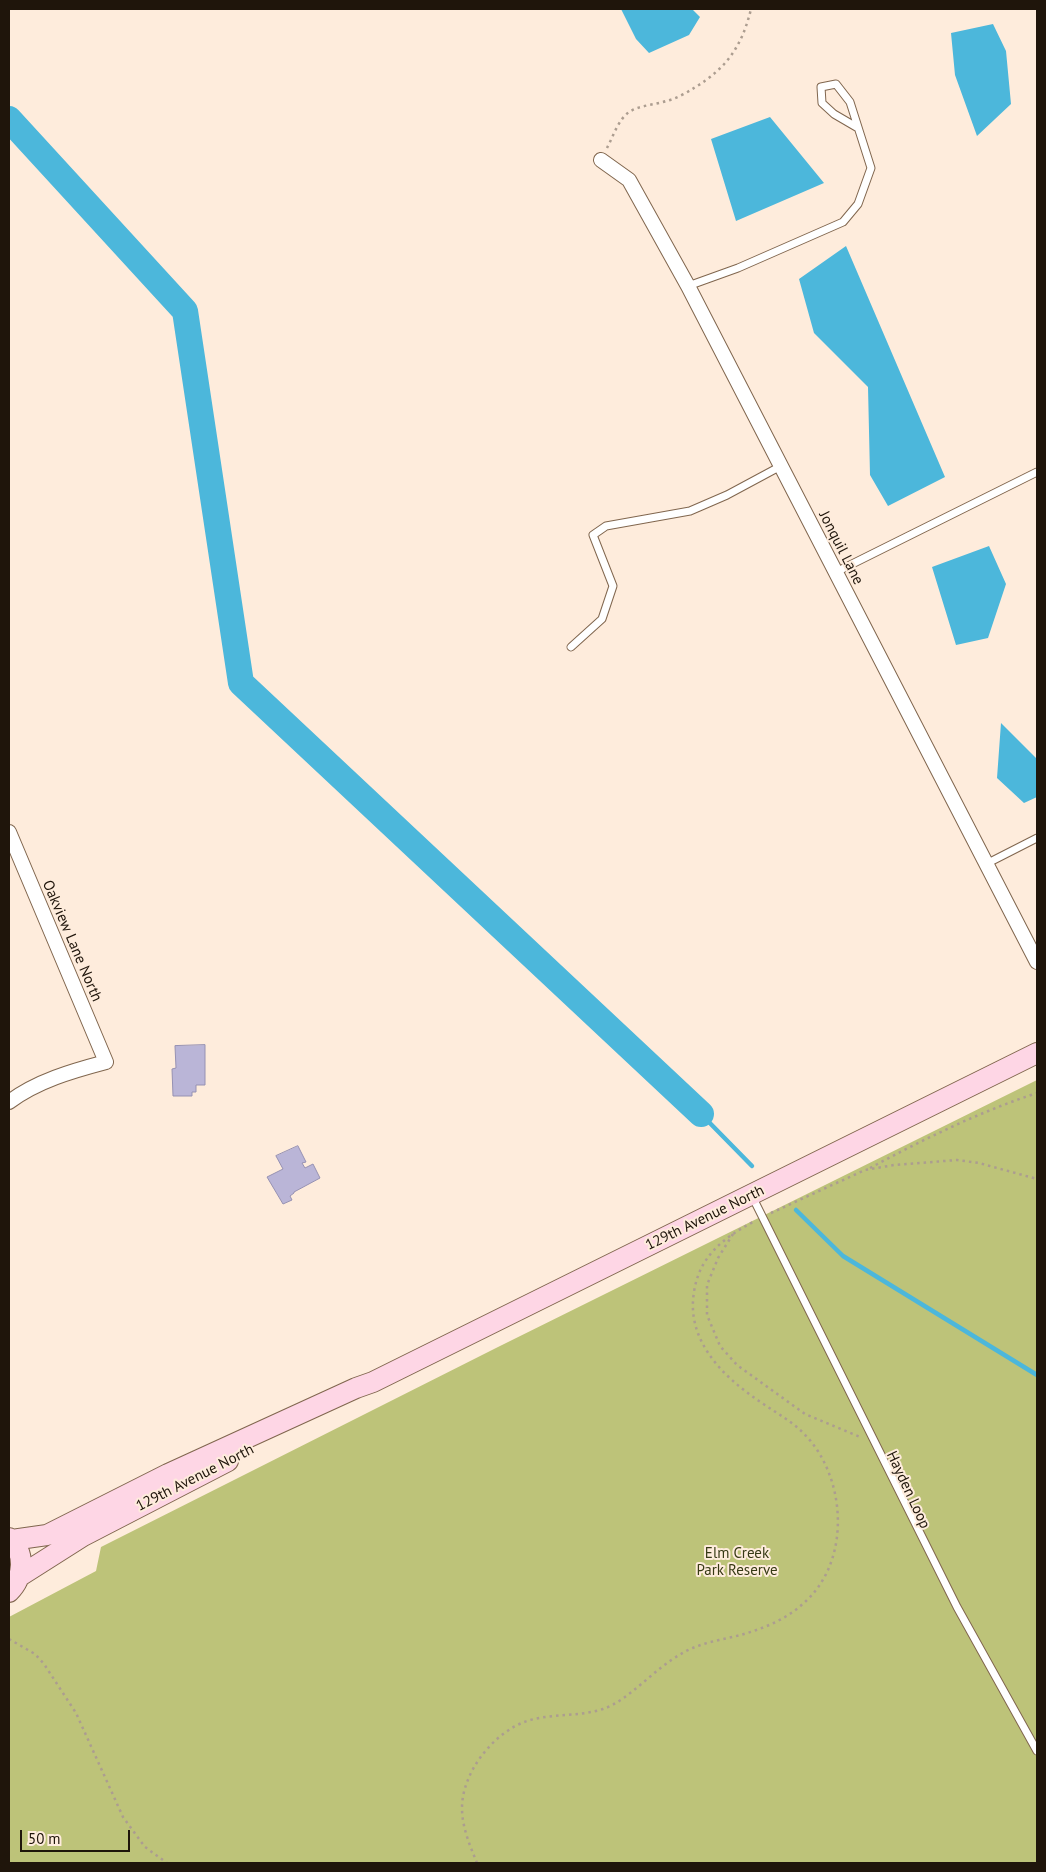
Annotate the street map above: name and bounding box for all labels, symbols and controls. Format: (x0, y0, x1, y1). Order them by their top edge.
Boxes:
street label: Jonquil Lane (815, 508, 867, 588)
street label: Oakview Lane North (38, 878, 106, 1004)
street label: 129th Avenue North (643, 1181, 767, 1255)
street label: 129th Avenue North (133, 1441, 257, 1515)
street label: Hayden Loop (882, 1448, 934, 1532)
park label: Elm Creek Park Reserve (696, 1545, 778, 1580)
scale bar (22, 1820, 132, 1852)
text: 50 m (28, 1829, 61, 1848)

